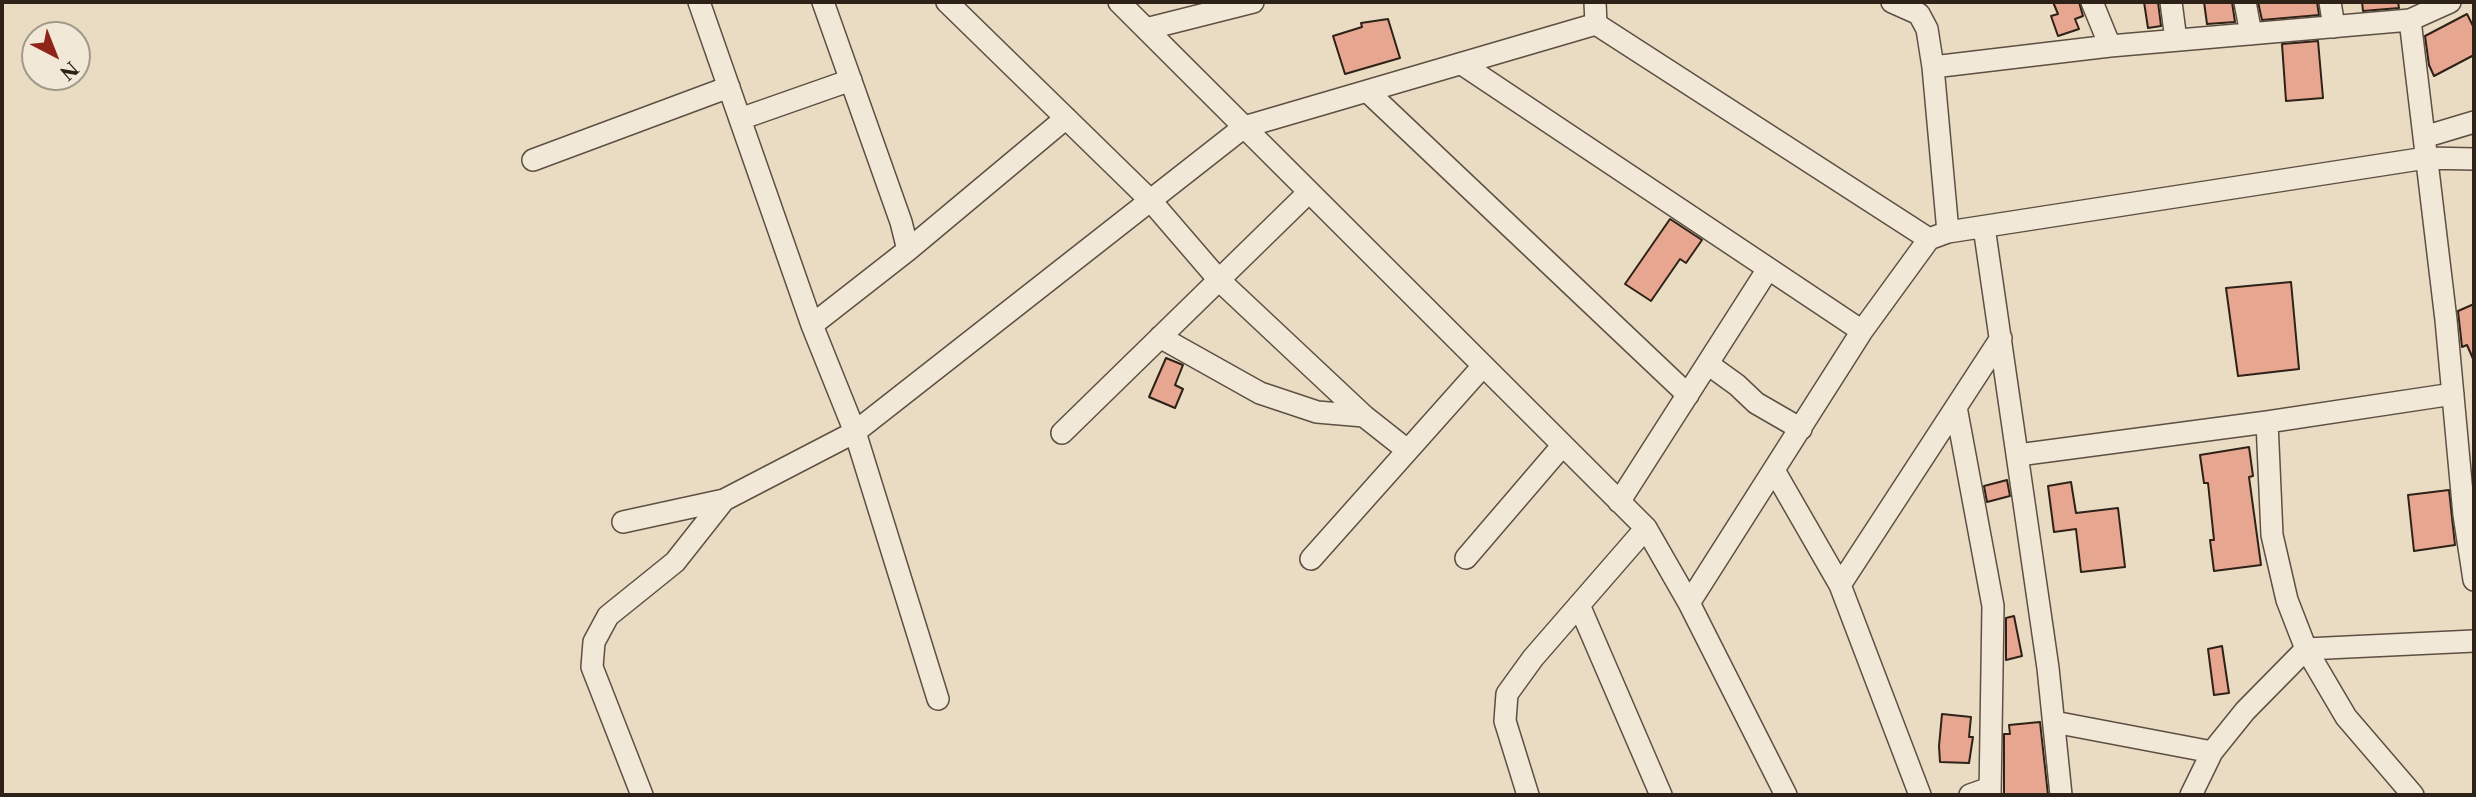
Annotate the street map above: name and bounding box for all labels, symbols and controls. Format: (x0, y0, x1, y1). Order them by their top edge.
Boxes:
north arrow (21, 21, 91, 91)
text: N (55, 56, 83, 85)

